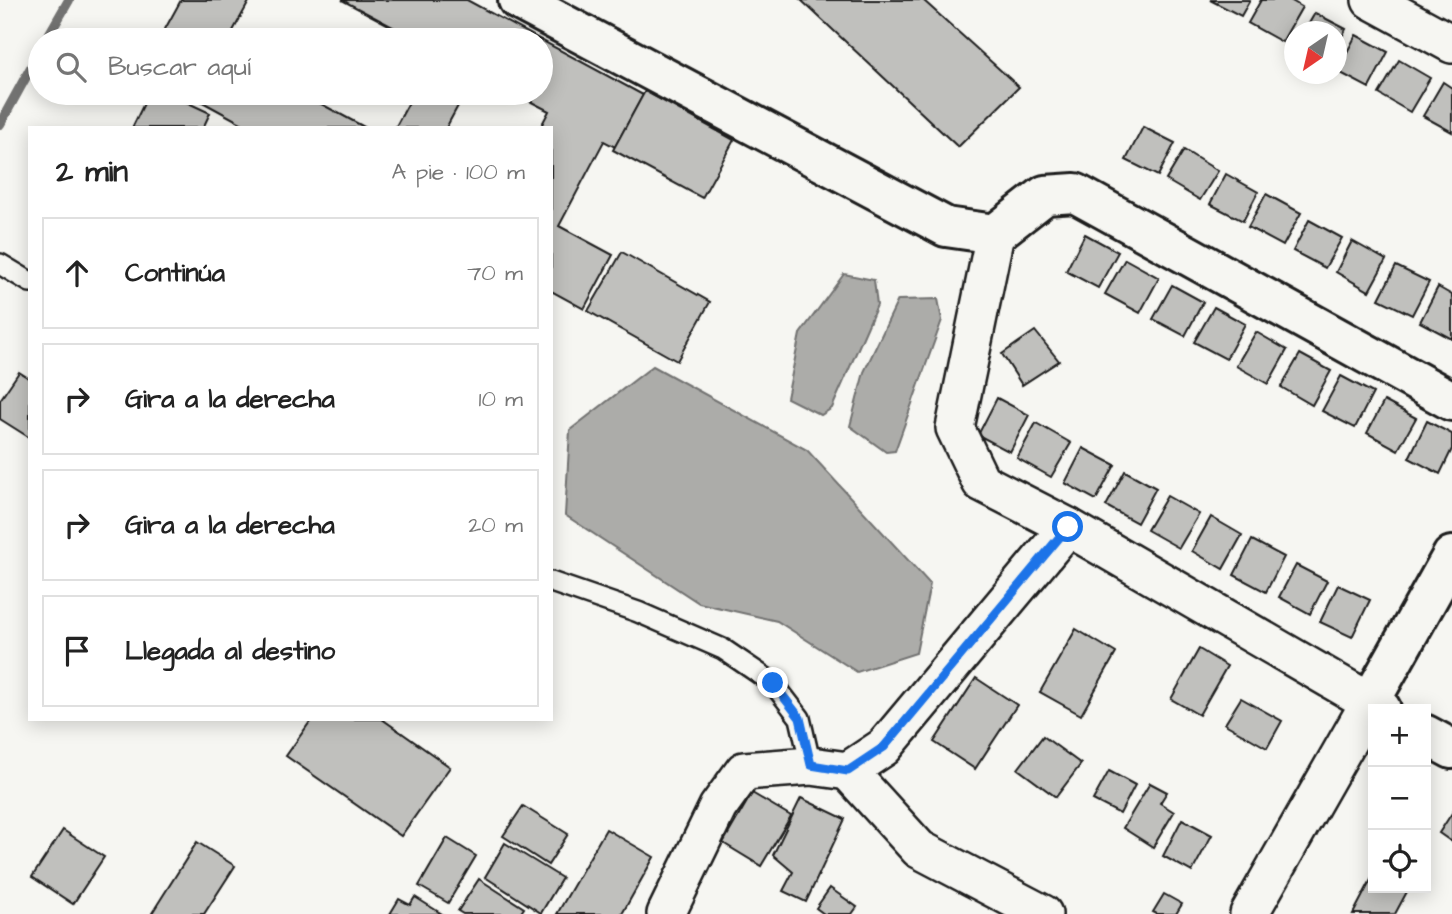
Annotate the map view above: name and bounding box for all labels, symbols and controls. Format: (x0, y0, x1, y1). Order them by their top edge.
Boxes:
north arrow (1284, 21, 1347, 84)
search box (28, 28, 553, 105)
icon: search (52, 48, 90, 86)
text: Buscar aquí (108, 49, 251, 85)
text: 2 min (56, 151, 128, 193)
text: A pie · 100 m (392, 156, 525, 188)
icon: ahead (58, 254, 96, 292)
text: Continúa (125, 255, 225, 291)
text: 70 m (467, 257, 523, 289)
icon: right (58, 380, 96, 418)
text: Gira a la derecha (125, 381, 335, 417)
text: 10 m (478, 383, 523, 415)
icon: right (58, 506, 96, 544)
text: Gira a la derecha (125, 507, 335, 543)
text: 20 m (468, 509, 523, 541)
route start (1052, 511, 1083, 542)
icon: arrive (58, 632, 96, 670)
text: Llegada al destino (125, 633, 335, 669)
route end (757, 667, 788, 698)
map controls (1368, 704, 1431, 893)
button: + (1368, 704, 1431, 767)
button: − (1368, 767, 1431, 830)
button: locate (1368, 830, 1431, 893)

